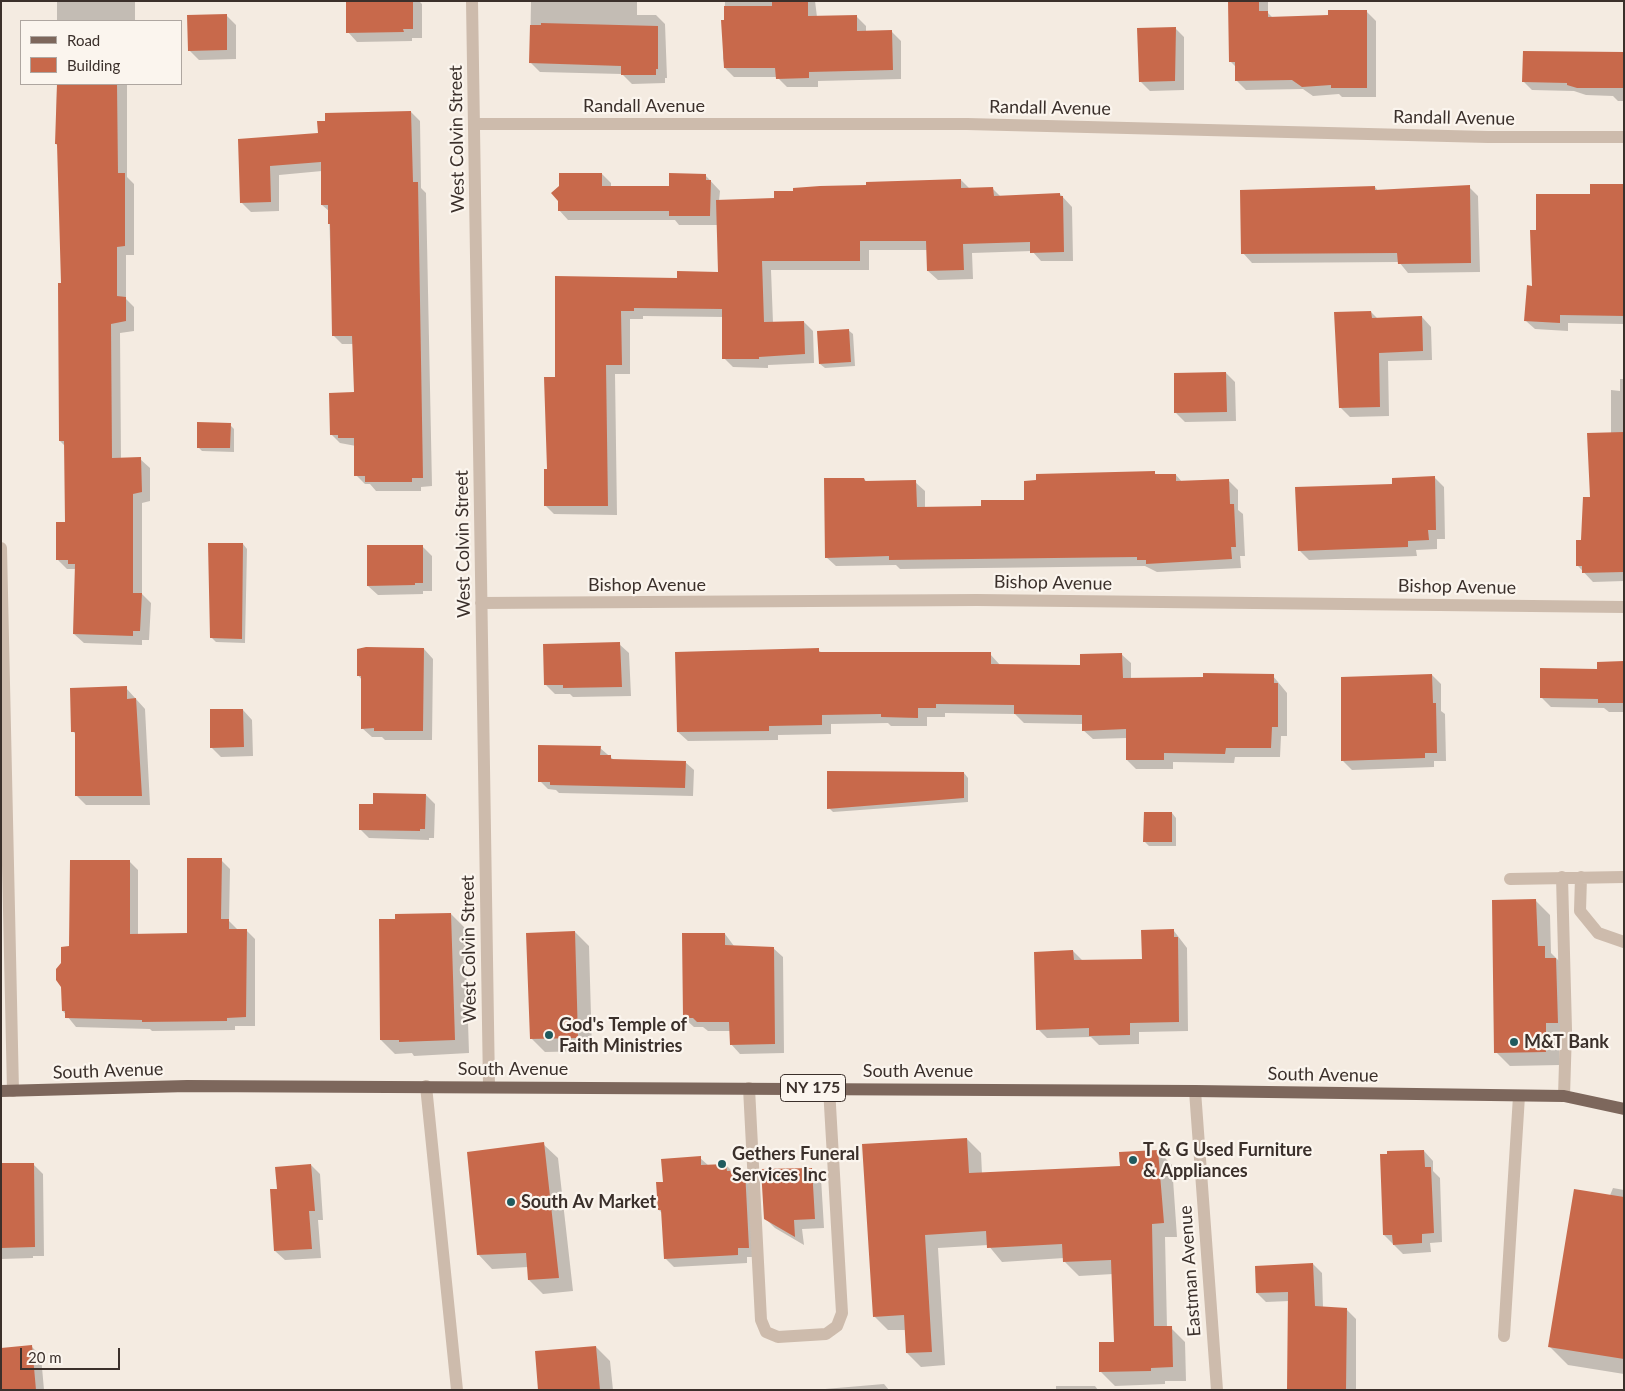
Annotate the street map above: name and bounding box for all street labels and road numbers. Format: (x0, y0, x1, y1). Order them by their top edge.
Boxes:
street label: West Colvin Street (445, 65, 469, 213)
street label: Randall Avenue (583, 95, 705, 117)
street label: Randall Avenue (989, 96, 1111, 120)
street label: Randall Avenue (1393, 106, 1515, 130)
street label: West Colvin Street (451, 470, 475, 618)
street label: Bishop Avenue (994, 571, 1112, 595)
street label: Bishop Avenue (588, 574, 706, 596)
street label: Bishop Avenue (1398, 575, 1516, 599)
street label: West Colvin Street (457, 875, 481, 1023)
street label: South Avenue (52, 1058, 164, 1084)
street label: South Avenue (458, 1058, 568, 1080)
street label: South Avenue (863, 1060, 973, 1082)
street label: South Avenue (1267, 1063, 1379, 1087)
road number: NY 175 (780, 1074, 846, 1102)
street label: Eastman Avenue (1175, 1205, 1205, 1337)

